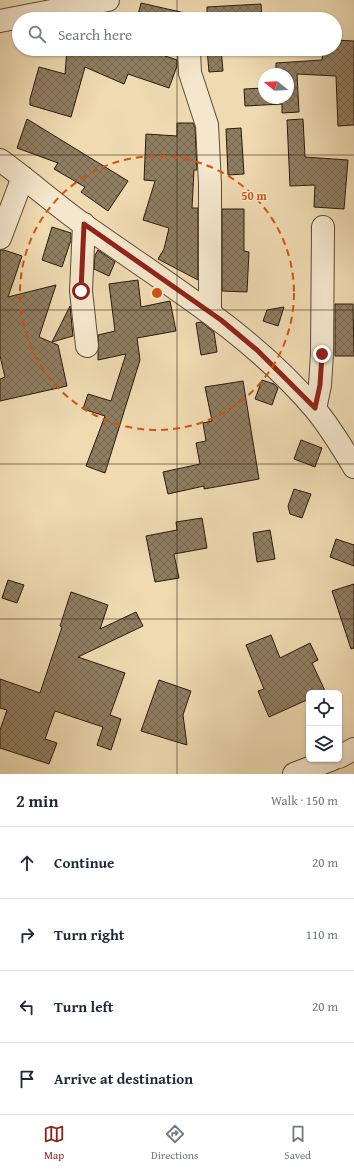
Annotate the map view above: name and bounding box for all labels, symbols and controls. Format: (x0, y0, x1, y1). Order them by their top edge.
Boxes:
search box (12, 12, 342, 56)
icon: search (26, 23, 48, 45)
text: Search here (58, 24, 132, 45)
north arrow (258, 68, 294, 104)
text: 50 m (241, 187, 267, 204)
route start (72, 282, 90, 300)
centre of rings (150, 286, 164, 300)
route end (313, 345, 331, 363)
map controls (306, 690, 342, 762)
button: locate (306, 690, 342, 726)
button: layers (306, 726, 342, 762)
text: 2 min (16, 788, 58, 813)
text: Walk · 150 m (271, 791, 338, 810)
icon: ahead (16, 852, 38, 874)
text: Continue (54, 852, 115, 873)
text: 20 m (312, 853, 338, 872)
icon: right (16, 924, 38, 946)
text: Turn right (54, 924, 125, 945)
text: 110 m (306, 925, 338, 944)
icon: left (16, 996, 38, 1018)
text: Turn left (54, 996, 113, 1017)
text: 20 m (312, 997, 338, 1016)
icon: arrive (16, 1068, 38, 1090)
text: Arrive at destination (54, 1068, 193, 1089)
tab: Map (43, 1123, 65, 1163)
tab: Directions (151, 1123, 198, 1163)
tab: Saved (284, 1123, 311, 1163)

